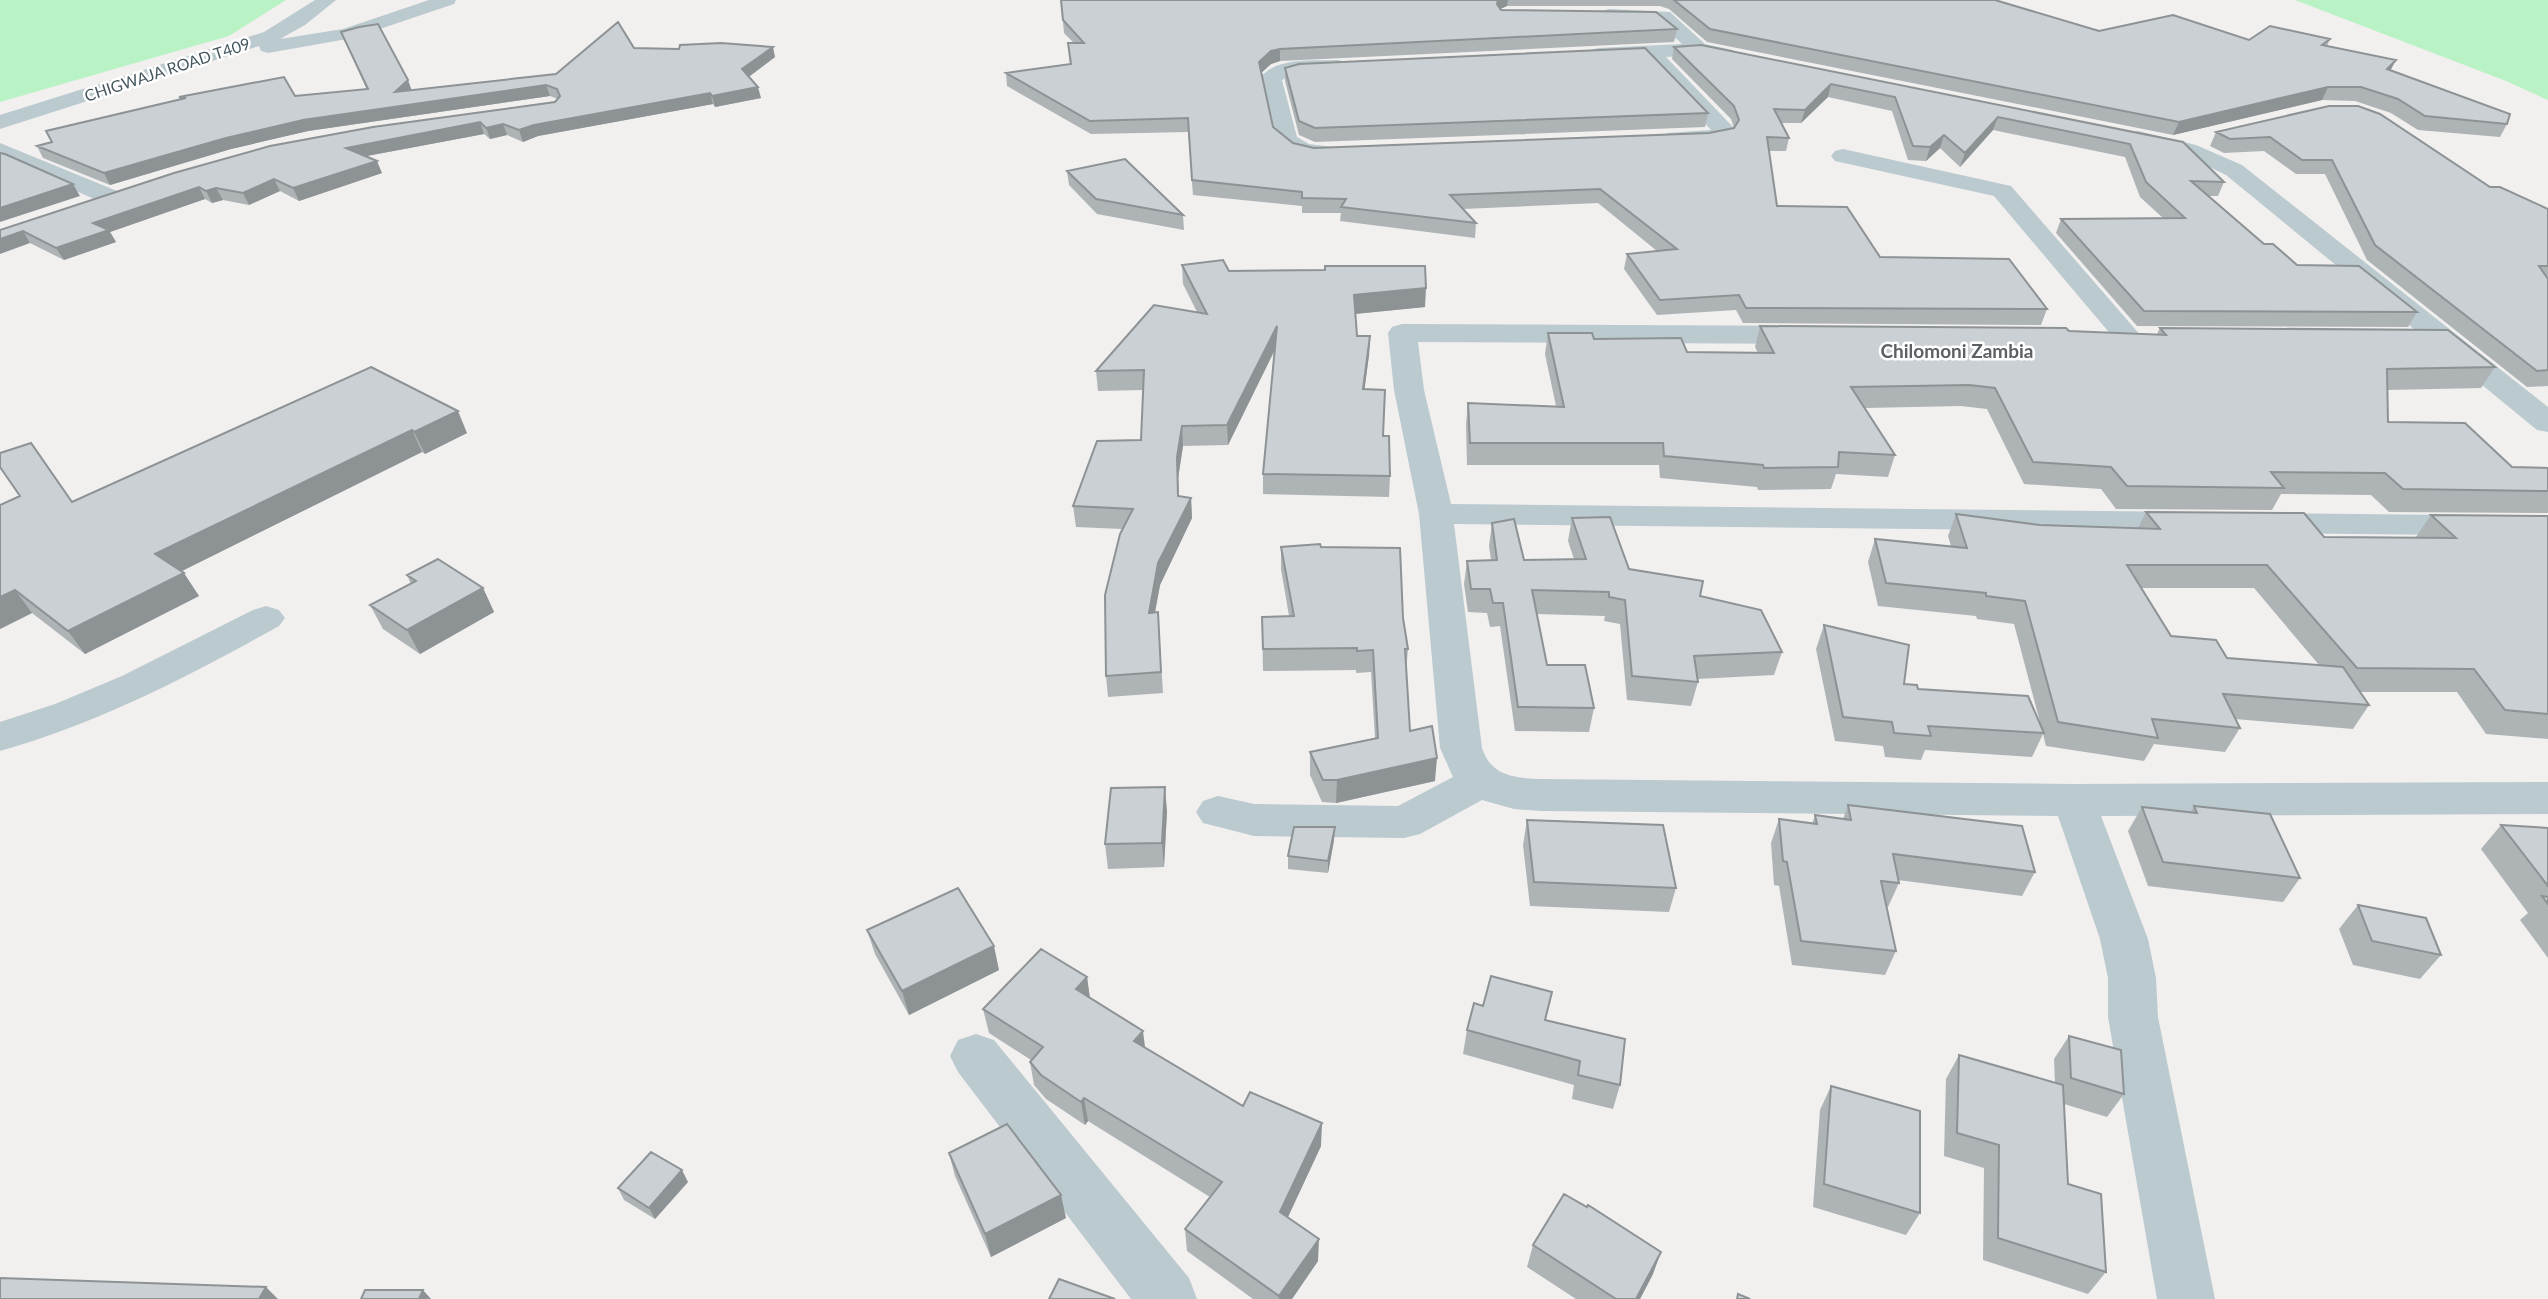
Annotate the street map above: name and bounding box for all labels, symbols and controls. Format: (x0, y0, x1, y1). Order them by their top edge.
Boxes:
street label: CHIGWAJA ROAD T409 (82, 33, 252, 105)
district label: Chilomoni Zambia (1880, 339, 2034, 362)

